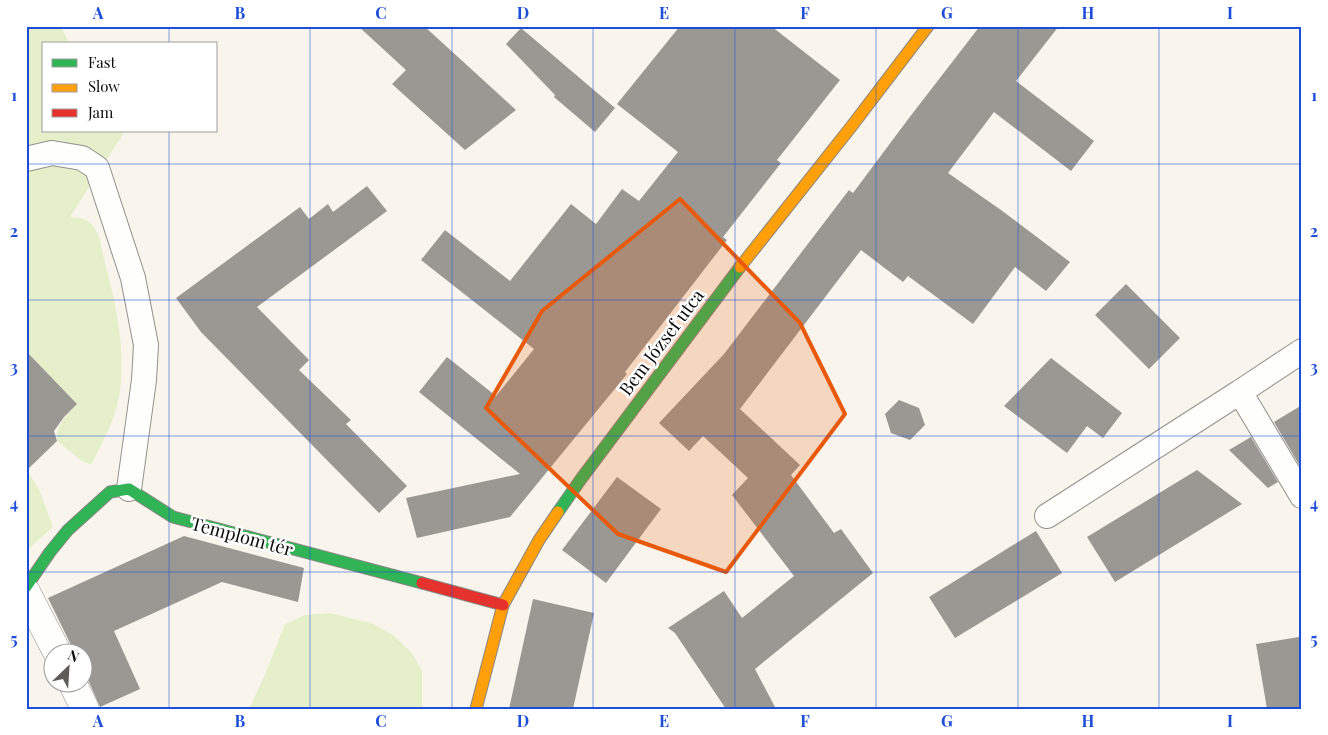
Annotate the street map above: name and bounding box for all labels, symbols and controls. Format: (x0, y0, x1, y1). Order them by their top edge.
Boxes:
text: A (92, 2, 104, 23)
text: B (235, 2, 246, 23)
text: C (375, 2, 387, 23)
text: D (517, 2, 529, 23)
text: E (659, 2, 669, 23)
text: F (800, 2, 810, 23)
text: G (941, 2, 953, 23)
text: H (1082, 2, 1095, 23)
text: I (1227, 2, 1233, 23)
legend (42, 42, 218, 132)
text: Fast (88, 52, 117, 72)
text: Slow (88, 76, 120, 96)
text: 1 (11, 84, 17, 105)
text: 1 (1311, 84, 1317, 105)
text: Jam (87, 102, 114, 122)
text: 2 (10, 220, 18, 241)
text: 2 (1310, 220, 1318, 241)
street label: Bem József utca (613, 284, 709, 400)
text: 3 (10, 356, 18, 377)
text: 3 (1310, 356, 1318, 377)
text: 4 (10, 492, 18, 513)
text: 4 (1310, 492, 1318, 513)
street label: Templom tér (188, 511, 296, 561)
text: 5 (10, 628, 18, 649)
text: 5 (1310, 628, 1318, 649)
north arrow (42, 642, 92, 692)
text: N (65, 645, 82, 667)
text: A (92, 710, 104, 731)
text: B (235, 710, 246, 731)
text: C (375, 710, 387, 731)
text: D (517, 710, 529, 731)
text: E (659, 710, 669, 731)
text: F (800, 710, 810, 731)
text: G (941, 710, 953, 731)
text: H (1082, 710, 1095, 731)
text: I (1227, 710, 1233, 731)

